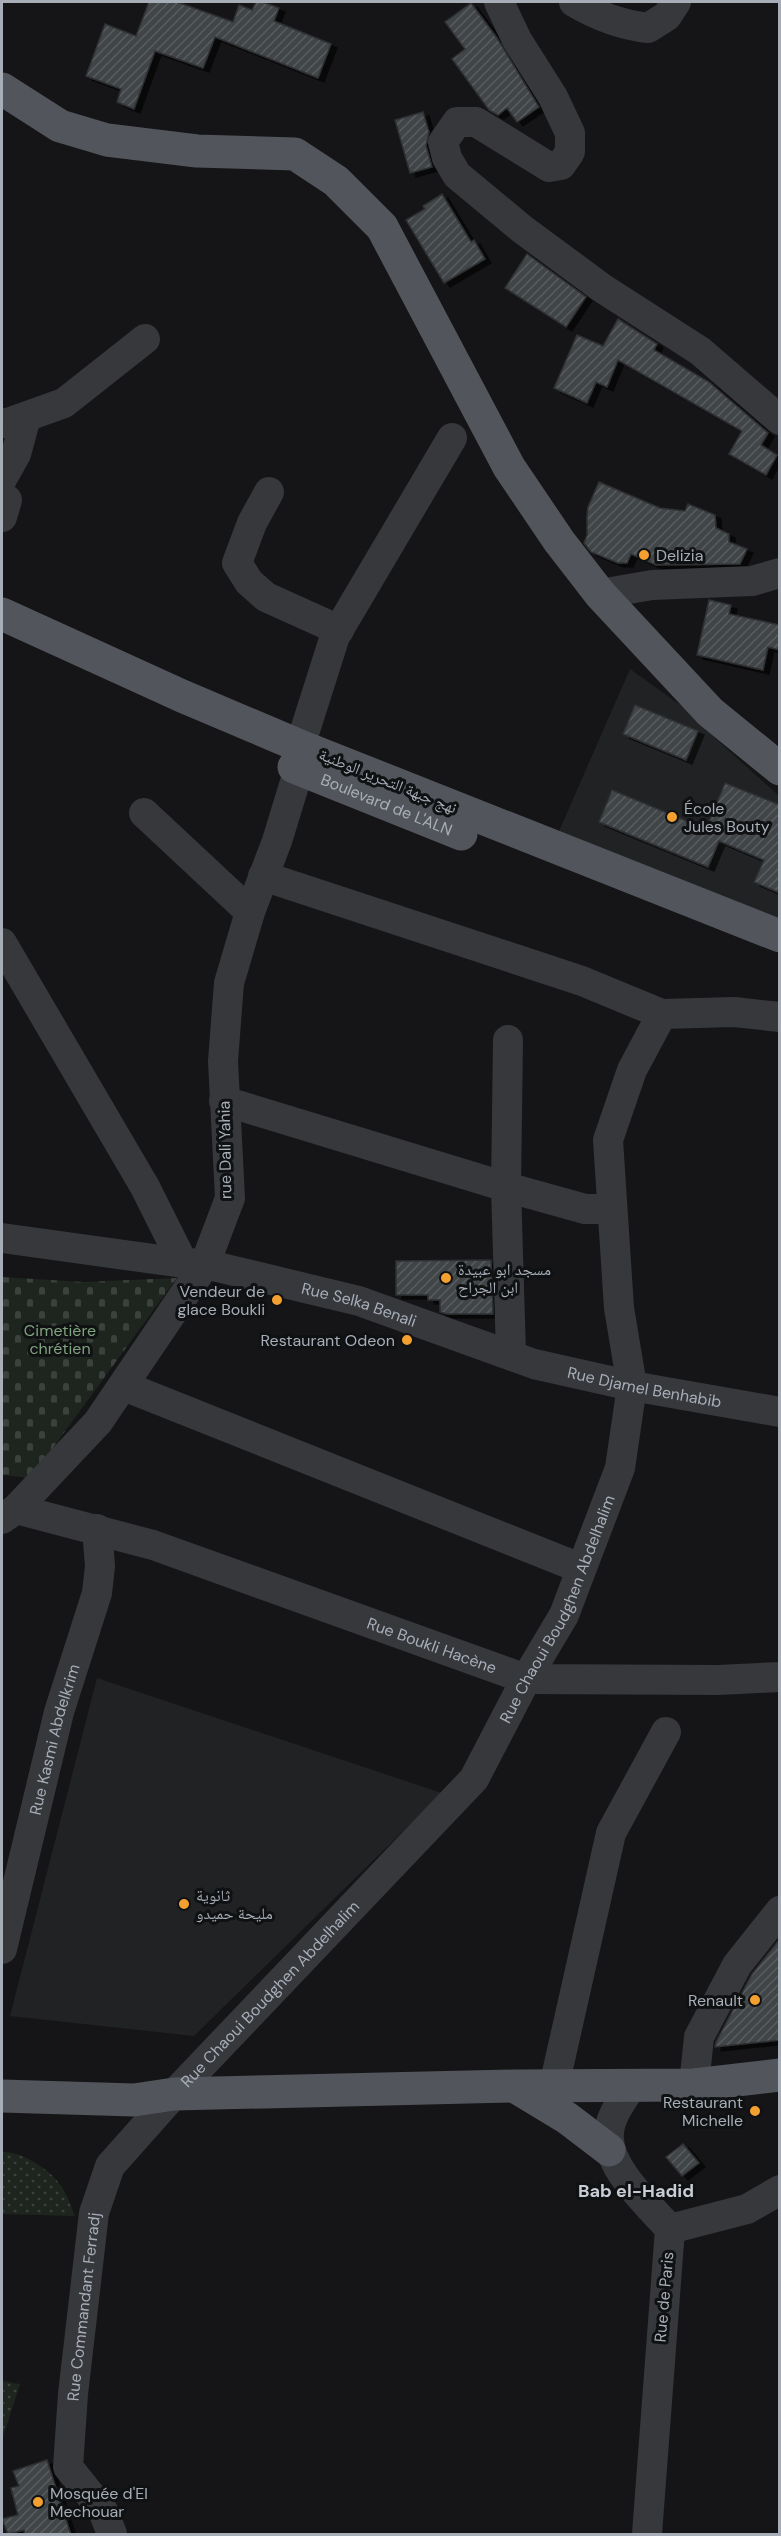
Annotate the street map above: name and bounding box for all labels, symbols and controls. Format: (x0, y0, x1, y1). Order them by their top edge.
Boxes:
place label: Delizia (656, 545, 703, 566)
marker: Delizia (637, 548, 651, 562)
street label: نهج جبهة التحرير الوطنية (316, 744, 460, 818)
street label: Boulevard de L'ALN (318, 768, 456, 840)
place label: École Jules Bouty (684, 798, 770, 837)
marker: École Jules Bouty (665, 810, 679, 824)
street label: rue Dali Yahia (214, 1101, 236, 1199)
place label: مسجد ابو عبيدة ابن الجراح (458, 1259, 551, 1298)
marker: مسجد ابو عبيدة ابن الجراح (439, 1271, 453, 1285)
street label: Rue Selka Benali (300, 1277, 419, 1331)
place label: Vendeur de glace Boukli (178, 1281, 265, 1320)
marker: Vendeur de glace Boukli (270, 1293, 284, 1307)
park label: Cimetière chrétien (24, 1320, 96, 1359)
place label: Restaurant Odeon (261, 1330, 395, 1351)
marker: Restaurant Odeon (400, 1333, 414, 1347)
street label: Rue Djamel Benhabib (565, 1361, 723, 1412)
street label: Rue Chaoui Boudghen Abdelhalim (494, 1492, 619, 1727)
street label: Rue Boukli Hacène (364, 1612, 500, 1678)
street label: Rue Kasmi Abdelkrim (24, 1661, 84, 1817)
place label: ثانوية مليحة حميدو (196, 1885, 273, 1924)
street label: Rue Chaoui Boudghen Abdelhalim (176, 1896, 364, 2091)
marker: ثانوية مليحة حميدو (177, 1897, 191, 1911)
place label: Renault (688, 1990, 743, 2011)
marker: Renault (748, 1993, 762, 2007)
place label: Restaurant Michelle (663, 2092, 743, 2131)
marker: Restaurant Michelle (748, 2104, 762, 2118)
district label: Bab el-Hadid (578, 2179, 694, 2203)
street label: Rue Commandant Ferradj (62, 2211, 104, 2402)
street label: Rue de Paris (650, 2251, 678, 2343)
place label: Mosquée d'El Mechouar (50, 2483, 148, 2522)
marker: Mosquée d'El Mechouar (31, 2495, 45, 2509)

